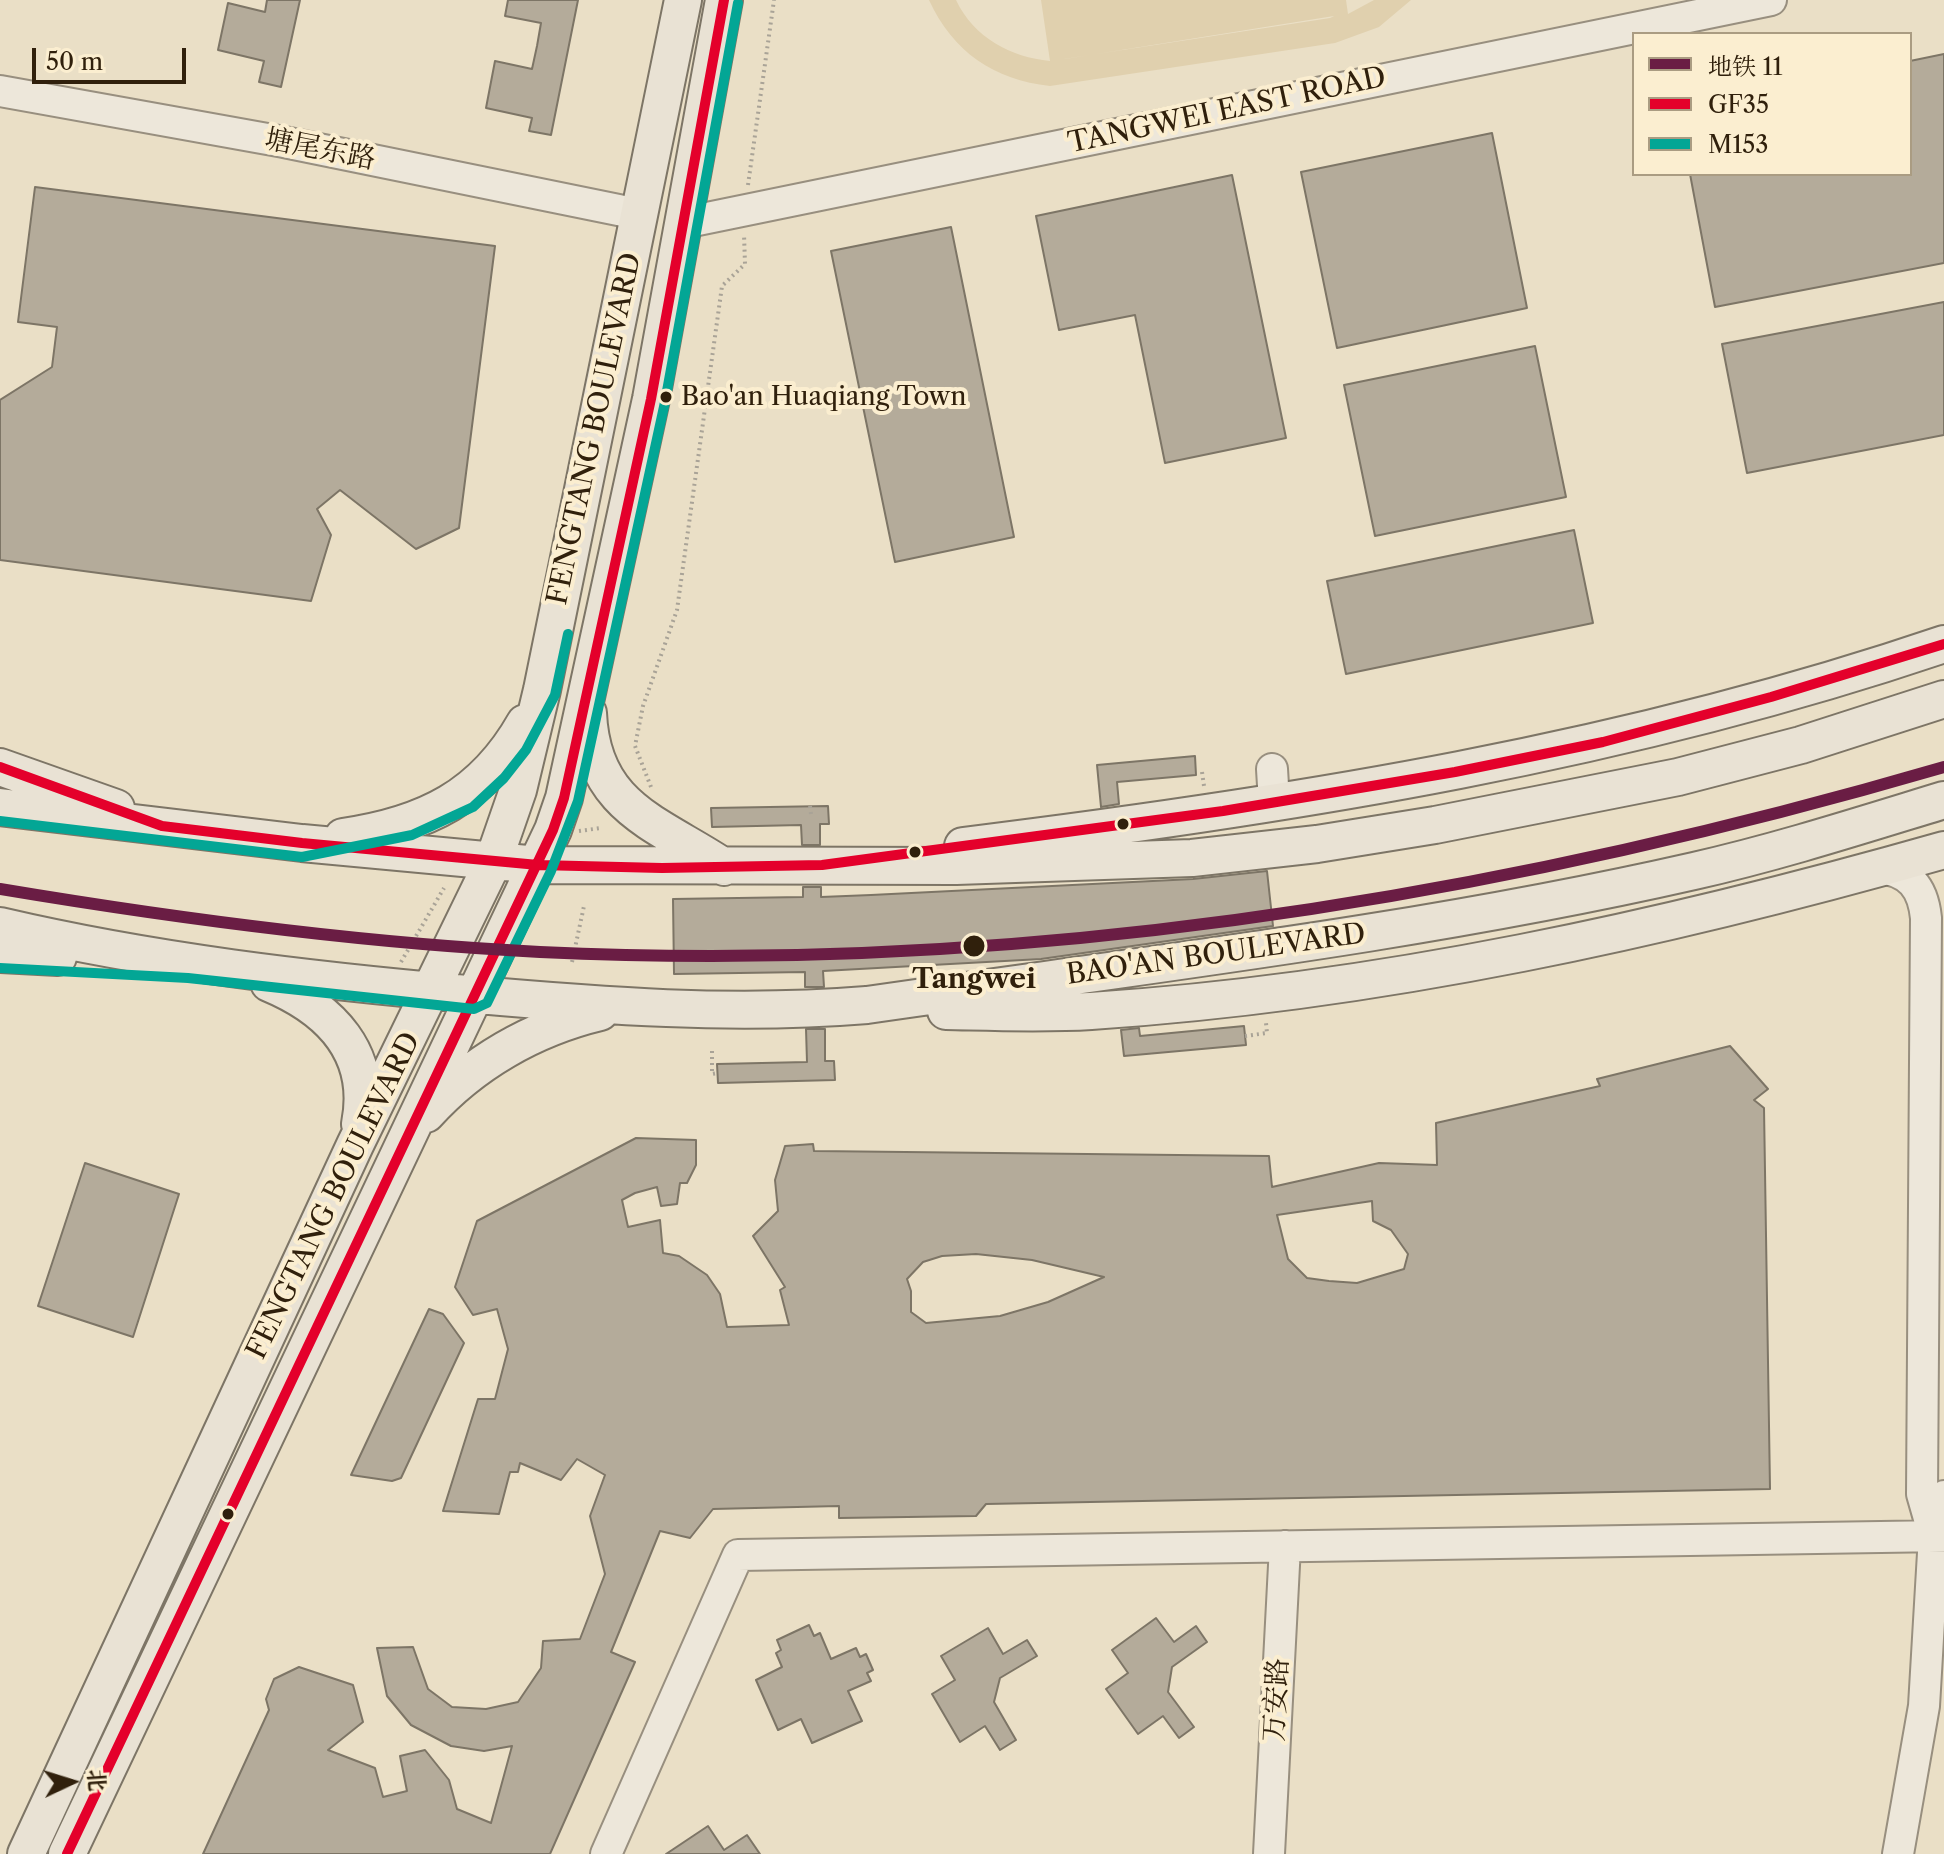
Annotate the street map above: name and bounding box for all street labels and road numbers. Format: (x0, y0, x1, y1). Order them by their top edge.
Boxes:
street label: TANGWEI EAST ROAD (1065, 61, 1389, 161)
street label: 塘尾东路 (262, 123, 378, 177)
street label: FENGTANG BOULEVARD (541, 250, 649, 608)
street label: BAO'AN BOULEVARD (1064, 917, 1368, 993)
street label: FENGTANG BOULEVARD (240, 1027, 428, 1365)
street label: 万安路 (1258, 1657, 1296, 1743)

